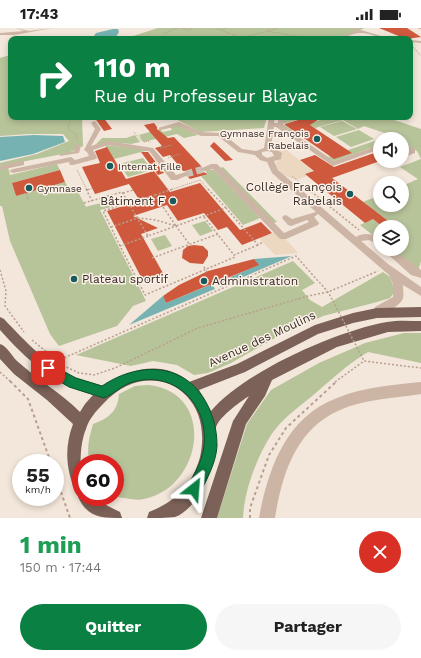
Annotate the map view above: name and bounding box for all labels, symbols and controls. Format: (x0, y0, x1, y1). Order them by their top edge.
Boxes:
text: 17:43 (20, 5, 58, 23)
text: 110 m (94, 51, 171, 84)
icon: right (28, 52, 80, 104)
text: Rue du Professeur Blayac (94, 85, 318, 106)
place label: Gymnase François Rabelais (220, 128, 309, 151)
map controls (373, 132, 409, 256)
button: sound (373, 132, 409, 168)
marker: Gymnase François Rabelais (312, 134, 322, 144)
marker: Internat Fille (105, 161, 115, 171)
place label: Internat Fille (118, 161, 181, 172)
button: search (373, 176, 409, 212)
place label: Collège François Rabelais (246, 180, 342, 208)
marker: Gymnase (24, 183, 34, 193)
place label: Gymnase (37, 183, 82, 194)
marker: Collège François Rabelais (345, 189, 355, 199)
place label: Bâtiment F (100, 194, 165, 208)
marker: Bâtiment F (168, 196, 178, 206)
button: layers (373, 220, 409, 256)
place label: Plateau sportif (82, 272, 169, 286)
marker: Plateau sportif (69, 274, 79, 284)
place label: Administration (212, 274, 298, 288)
marker: Administration (199, 276, 209, 286)
street label: Avenue des Moulins (206, 308, 318, 370)
pin (31, 351, 65, 385)
icon: arrive (37, 357, 59, 379)
speed limit sign: 60 (72, 454, 124, 506)
text: 55 (26, 463, 50, 487)
position arrow (173, 468, 215, 510)
text: km/h (25, 484, 51, 495)
text: 1 min (20, 531, 82, 559)
button: close (359, 531, 401, 573)
text: 150 m · 17:44 (20, 560, 101, 575)
button: Quitter (20, 604, 207, 650)
button: Partager (215, 604, 401, 650)

